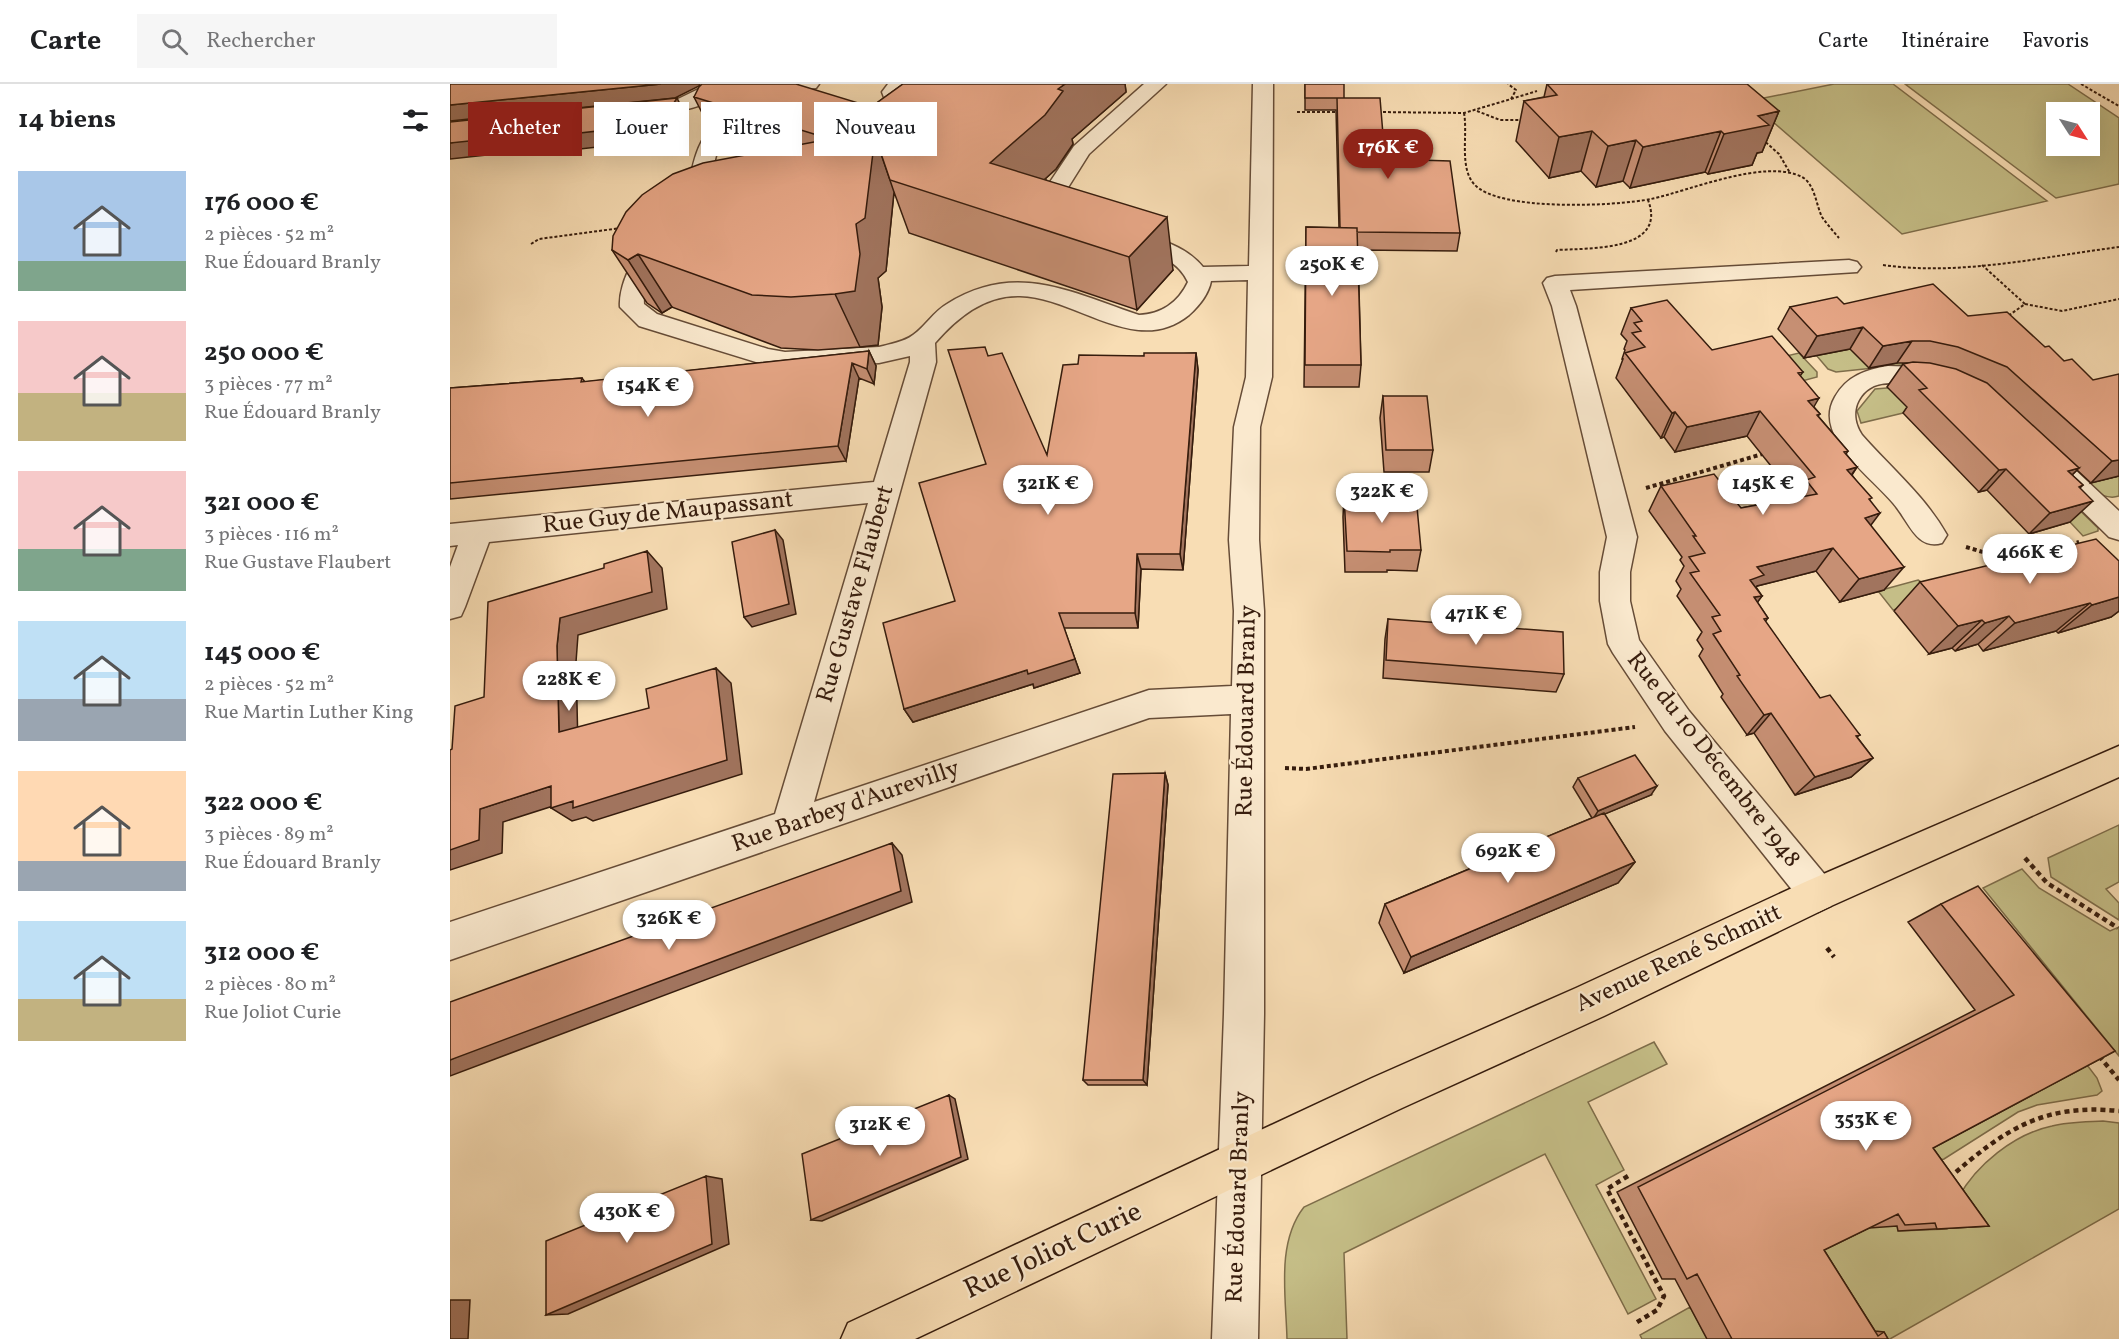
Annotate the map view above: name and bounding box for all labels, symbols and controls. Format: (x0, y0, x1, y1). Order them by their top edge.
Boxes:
search box (137, 14, 557, 68)
text: Carte (30, 22, 101, 61)
icon: search (158, 25, 191, 58)
text: Rechercher (206, 26, 315, 57)
text: Carte (1818, 27, 1868, 56)
text: Itinéraire (1901, 27, 1989, 56)
text: Favoris (2022, 27, 2089, 56)
text: 14 biens (18, 102, 116, 138)
chip: Acheter (468, 102, 582, 156)
chip: Louer (594, 102, 689, 156)
chip: Filtres (701, 102, 802, 156)
chip: Nouveau (814, 102, 937, 156)
north arrow (2046, 102, 2100, 156)
map controls (2046, 102, 2100, 156)
icon: filters (399, 104, 432, 137)
pin: 176K € (1339, 129, 1437, 180)
text: 176K € (1357, 134, 1419, 162)
text: 176 000 € (204, 185, 319, 221)
icon: home (66, 195, 138, 267)
text: 2 pièces · 52 m² (204, 221, 334, 249)
pin: 250K € (1283, 246, 1381, 297)
text: Rue Édouard Branly (204, 249, 381, 277)
text: 250K € (1299, 251, 1365, 279)
text: 250 000 € (204, 335, 324, 371)
icon: home (66, 345, 138, 417)
pin: 154K € (599, 367, 697, 418)
text: 3 pièces · 77 m² (204, 371, 333, 399)
text: 154K € (617, 372, 680, 400)
text: Rue Édouard Branly (204, 399, 381, 427)
pin: 321K € (999, 465, 1097, 516)
pin: 145K € (1714, 465, 1812, 516)
text: 321K € (1017, 470, 1079, 498)
text: 145K € (1732, 470, 1794, 498)
pin: 322K € (1333, 473, 1431, 524)
text: 322K € (1350, 478, 1414, 506)
street label: Rue Gustave Flaubert (809, 481, 903, 707)
street label: Rue Guy de Maupassant (541, 483, 795, 543)
text: 321 000 € (204, 485, 319, 521)
icon: home (66, 495, 138, 567)
text: 3 pièces · 116 m² (204, 521, 339, 549)
pin: 466K € (1981, 534, 2079, 585)
text: 466K € (1996, 539, 2064, 567)
text: Rue Gustave Flaubert (204, 549, 391, 577)
pin: 471K € (1427, 595, 1525, 646)
text: 471K € (1445, 600, 1507, 628)
street label: Rue Édouard Branly (1228, 605, 1266, 817)
text: 145 000 € (204, 635, 320, 671)
icon: home (66, 645, 138, 717)
street label: Rue du 10 Décembre 1948 (1618, 645, 1808, 875)
pin: 228K € (520, 661, 618, 712)
text: 228K € (537, 666, 601, 694)
text: 2 pièces · 52 m² (204, 671, 334, 699)
text: Rue Martin Luther King (204, 699, 413, 727)
street label: Rue Barbey d'Aurevilly (728, 752, 964, 862)
text: 322 000 € (204, 785, 322, 821)
icon: home (66, 795, 138, 867)
text: 3 pièces · 89 m² (204, 821, 334, 849)
pin: 692K € (1459, 833, 1557, 884)
text: 692K € (1475, 838, 1541, 866)
text: Rue Édouard Branly (204, 849, 381, 877)
street label: Avenue René Schmitt (1570, 896, 1788, 1022)
pin: 326K € (620, 900, 718, 951)
text: 326K € (637, 905, 701, 933)
text: 312 000 € (204, 935, 319, 971)
icon: home (66, 945, 138, 1017)
text: 2 pièces · 80 m² (204, 971, 336, 999)
text: Rue Joliot Curie (204, 999, 341, 1027)
street label: Rue Édouard Branly (1218, 1090, 1260, 1304)
pin: 353K € (1817, 1101, 1915, 1152)
pin: 312K € (831, 1106, 929, 1157)
text: 353K € (1834, 1106, 1898, 1134)
text: 312K € (849, 1111, 911, 1139)
pin: 430K € (578, 1193, 676, 1244)
street label: Rue Joliot Curie (958, 1193, 1148, 1309)
text: 430K € (594, 1198, 660, 1226)

